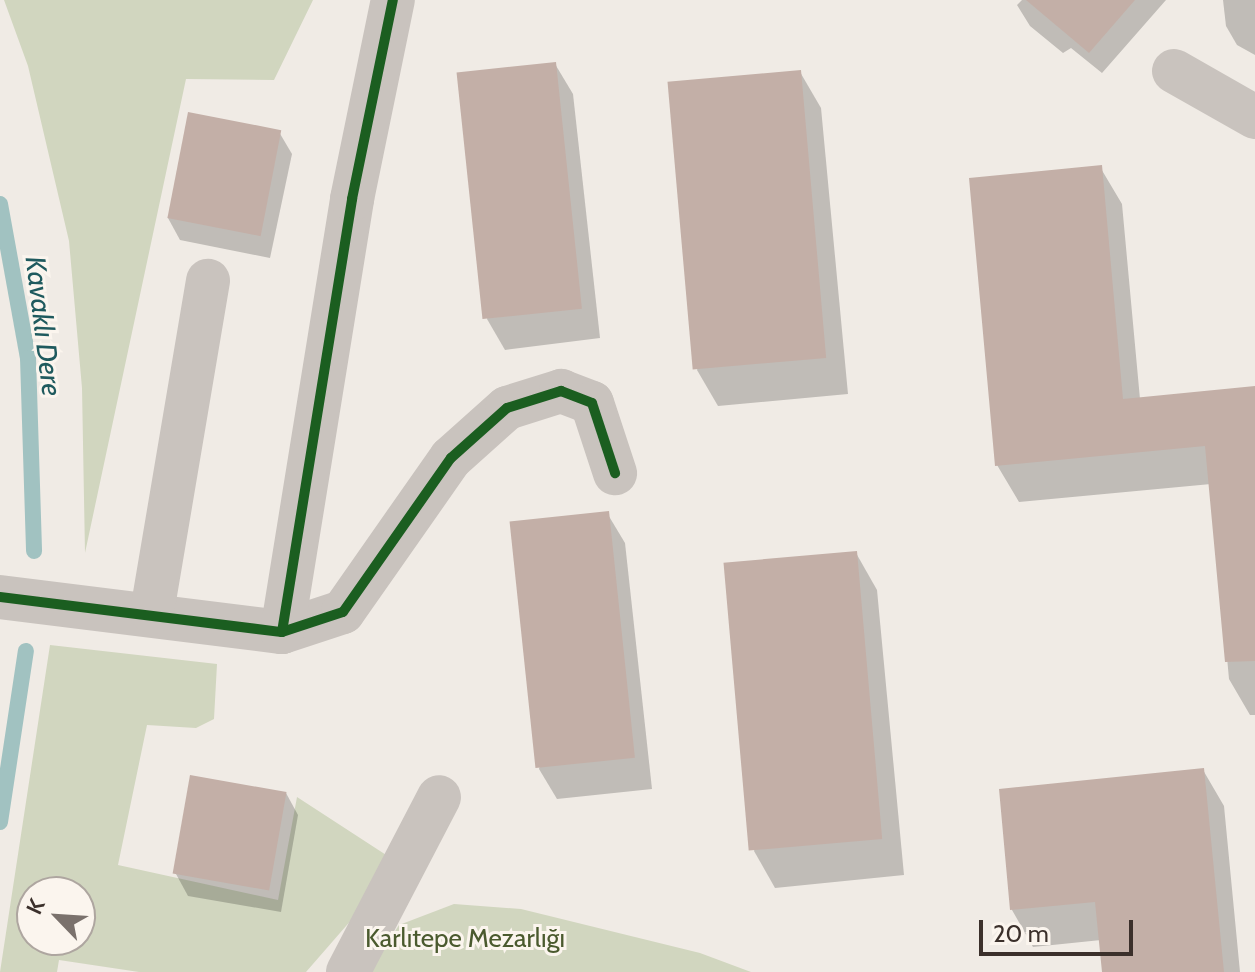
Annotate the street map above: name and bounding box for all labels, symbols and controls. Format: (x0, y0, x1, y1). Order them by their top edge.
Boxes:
water label: Kavaklı Dere (19, 254, 69, 398)
north arrow (16, 876, 96, 956)
text: K (20, 895, 51, 918)
scale bar (983, 904, 1137, 954)
text: 20 m (993, 919, 1049, 948)
park label: Karlıtepe Mezarlığı (365, 923, 565, 955)

